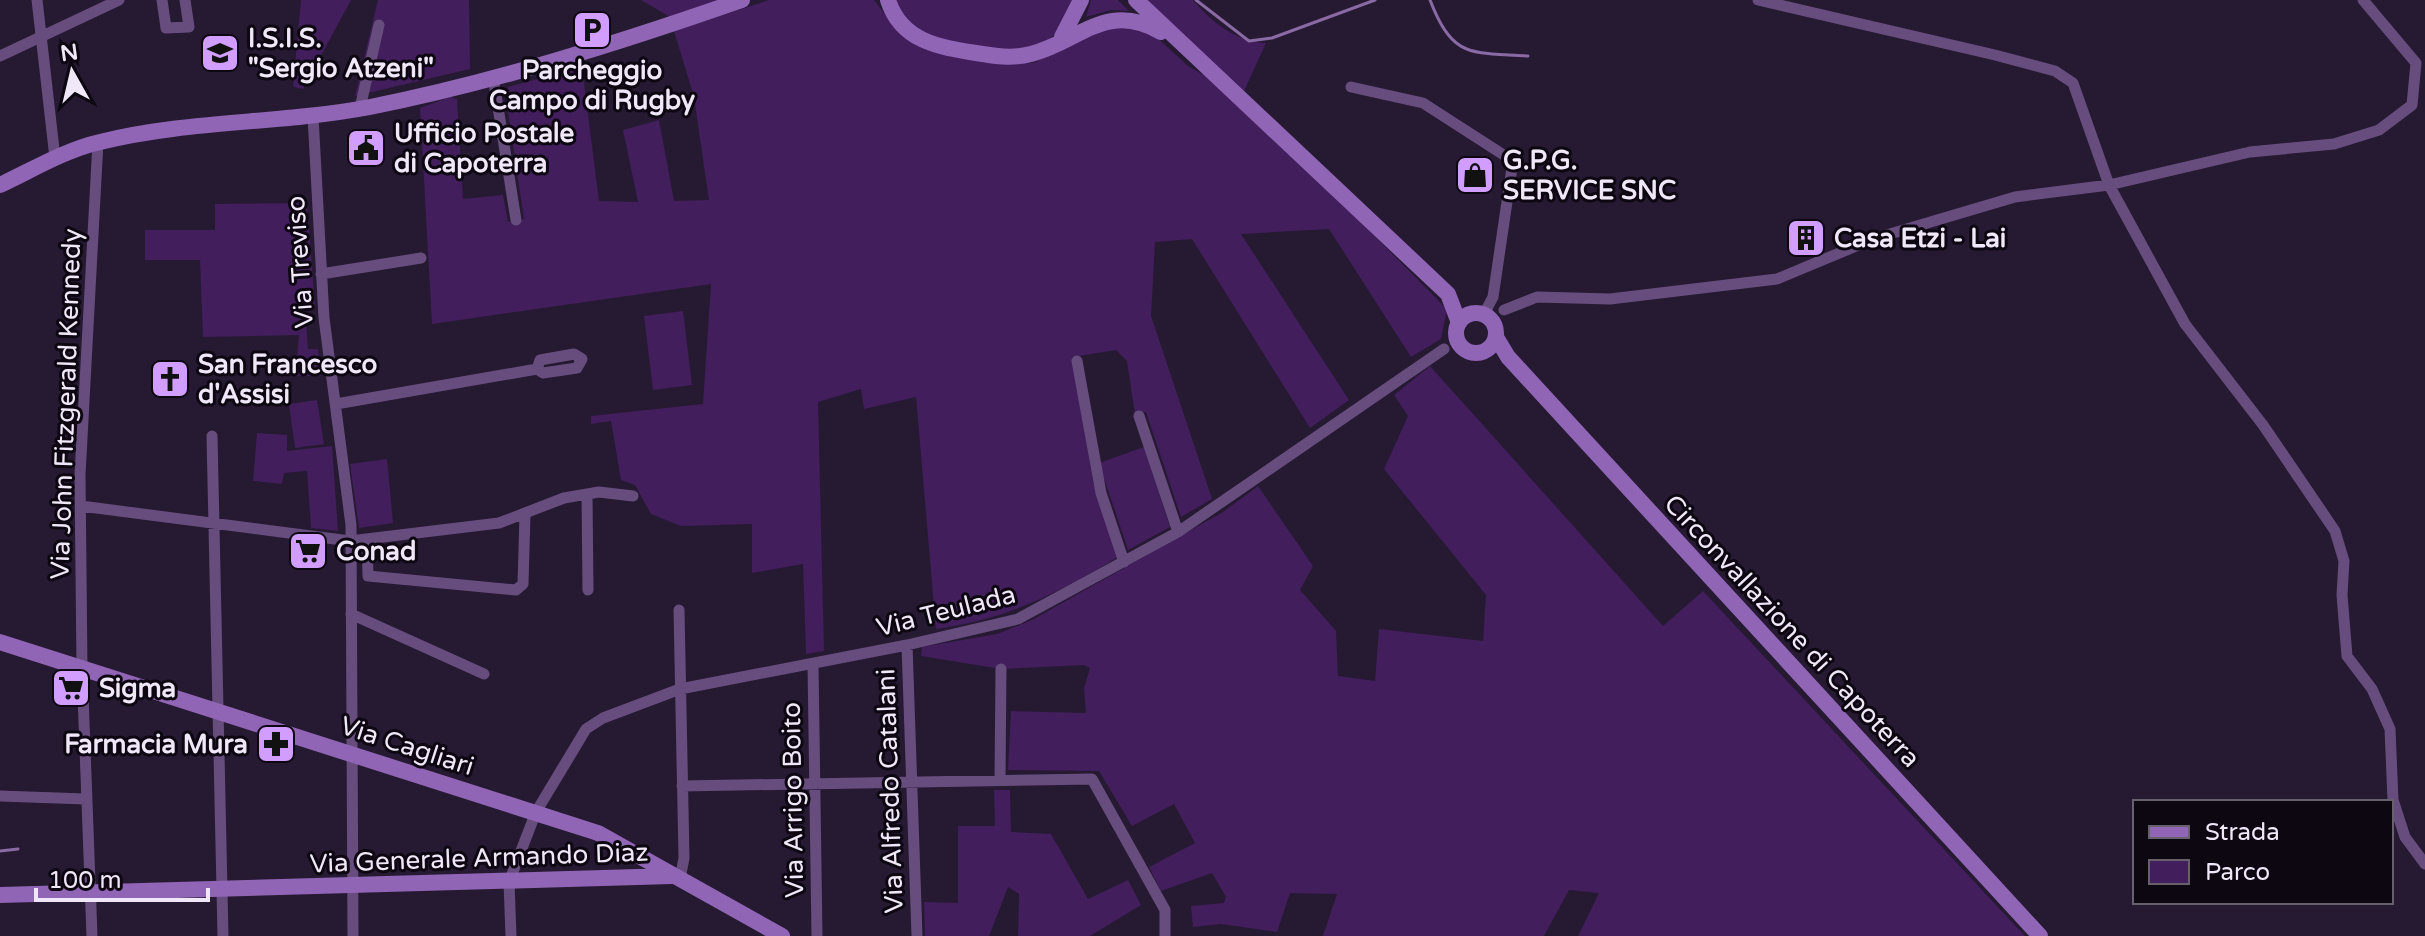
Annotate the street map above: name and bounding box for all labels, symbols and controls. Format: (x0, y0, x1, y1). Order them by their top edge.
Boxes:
parking icon: Parcheggio Campo di Rugby (571, 9, 613, 51)
place label: I.S.I.S. "Sergio Atzeni" (248, 23, 434, 84)
north arrow (32, 32, 112, 112)
school or university icon: I.S.I.S. "Sergio Atzeni" (199, 32, 241, 74)
text: N (59, 39, 80, 67)
place label: Parcheggio Campo di Rugby (489, 55, 695, 116)
place label: Ufficio Postale di Capoterra (394, 118, 575, 179)
public building icon: Ufficio Postale di Capoterra (345, 127, 387, 169)
place label: G.P.G. SERVICE SNC (1503, 145, 1676, 206)
shop icon: G.P.G. SERVICE SNC (1454, 154, 1496, 196)
street label: Via Treviso (280, 195, 320, 329)
building icon: Casa Etzi - Lai (1785, 217, 1827, 259)
place label: Casa Etzi - Lai (1834, 223, 2006, 254)
street label: Via John Fitzgerald Kennedy (44, 228, 88, 580)
place label: San Francesco d'Assisi (198, 349, 377, 410)
church icon: San Francesco d'Assisi (149, 358, 191, 400)
street label: Circonvallazione di Capoterra (1658, 488, 1926, 774)
supermarket icon: Conad (287, 530, 329, 572)
place label: Conad (336, 536, 416, 567)
street label: Via Teulada (873, 579, 1019, 643)
supermarket icon: Sigma (50, 667, 92, 709)
street label: Via Alfredo Catalani (870, 668, 910, 914)
place label: Sigma (99, 673, 176, 704)
street label: Via Arrigo Boito (776, 702, 810, 898)
street label: Via Cagliari (336, 710, 478, 782)
pharmacy icon: Farmacia Mura (255, 723, 297, 765)
place label: Farmacia Mura (64, 729, 248, 760)
legend (2133, 800, 2393, 904)
text: Strada (2205, 818, 2280, 847)
street label: Via Generale Armando Diaz (309, 837, 649, 879)
scale bar (36, 852, 208, 902)
text: Parco (2205, 858, 2270, 887)
text: 100 m (48, 866, 122, 895)

